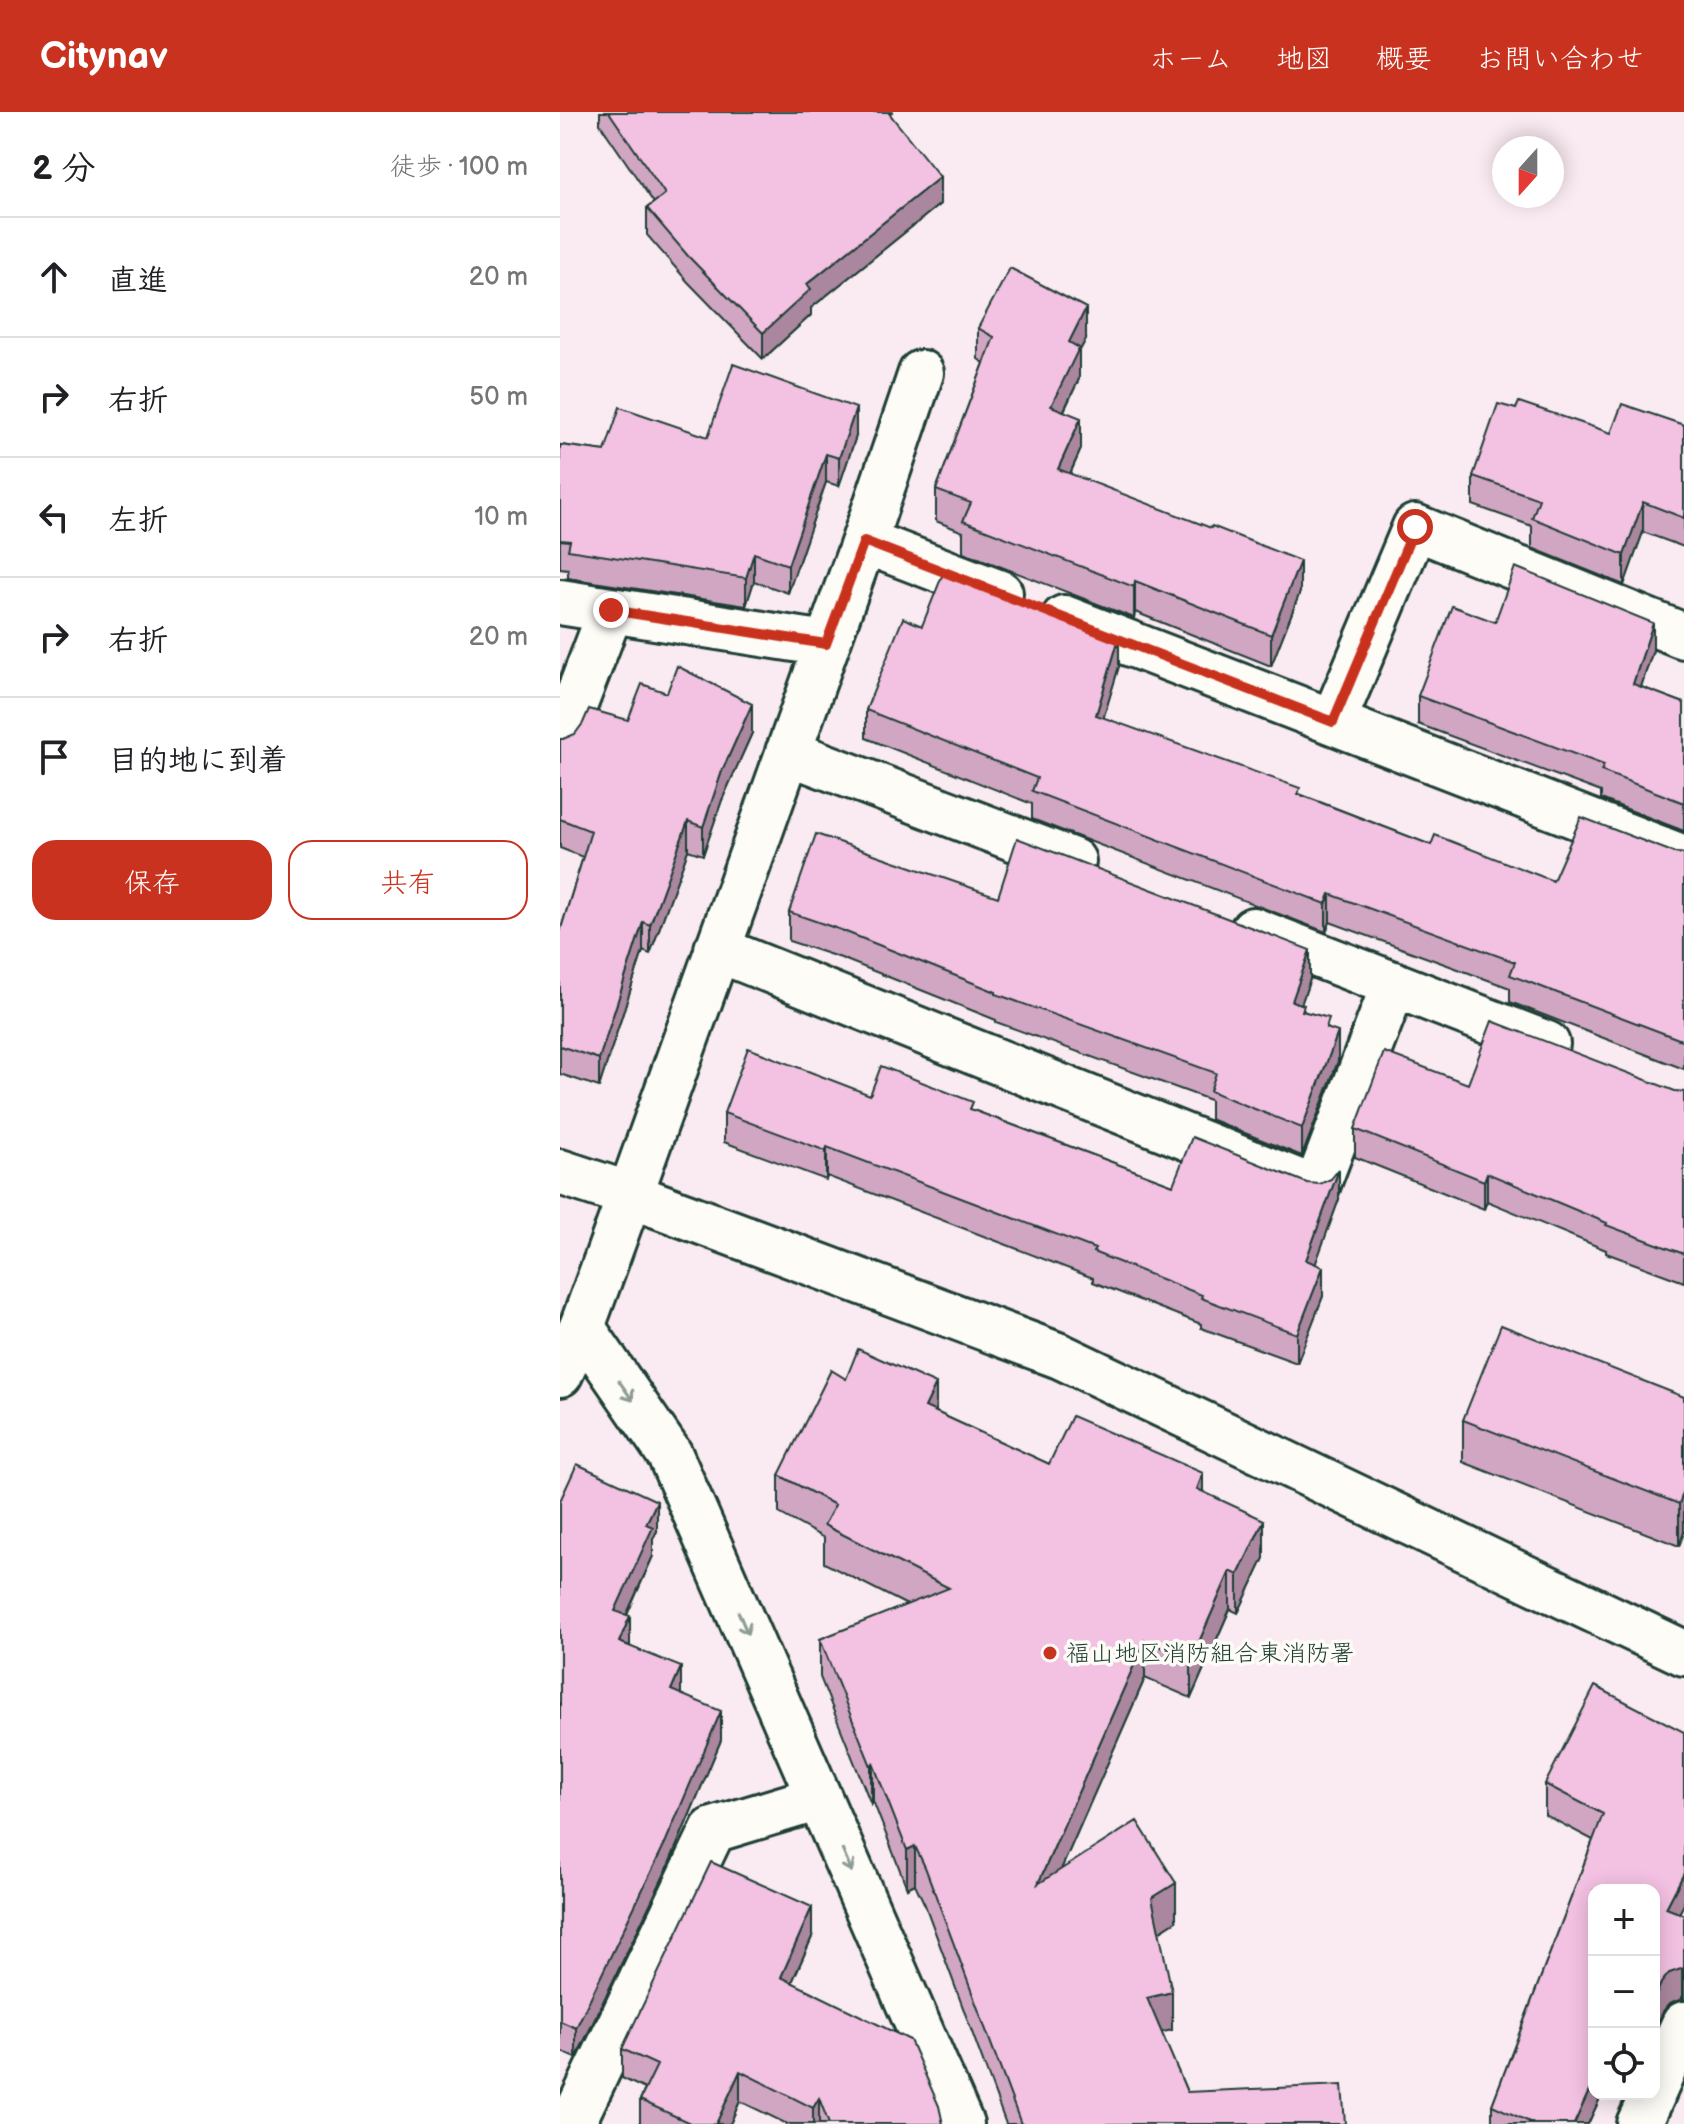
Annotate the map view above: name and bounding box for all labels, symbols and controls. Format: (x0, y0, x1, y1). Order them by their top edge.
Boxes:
text: Citynav (40, 34, 167, 79)
text: ホーム (1149, 43, 1232, 76)
text: 地図 (1276, 43, 1332, 76)
text: 概要 (1376, 43, 1432, 76)
text: お問い合わせ (1476, 43, 1644, 76)
north arrow (1492, 136, 1564, 208)
text: 2 分 (32, 148, 96, 189)
text: 徒歩 · 100 m (390, 152, 528, 183)
icon: ahead (32, 255, 76, 299)
text: 20 m (469, 262, 528, 293)
text: 直進 (108, 263, 168, 299)
icon: right (32, 375, 76, 419)
text: 50 m (469, 382, 528, 413)
text: 右折 (108, 383, 168, 419)
icon: left (32, 495, 76, 539)
text: 10 m (474, 502, 528, 533)
text: 左折 (108, 503, 168, 539)
route start (1397, 509, 1433, 545)
route end (593, 592, 629, 628)
icon: right (32, 615, 76, 659)
text: 20 m (469, 622, 528, 653)
text: 右折 (108, 623, 168, 659)
icon: arrive (32, 735, 76, 779)
text: 目的地に到着 (108, 743, 288, 779)
button: 保存 (32, 840, 272, 920)
button: 共有 (288, 840, 528, 920)
one-way arrow (618, 1380, 634, 1402)
one-way arrow (736, 1610, 751, 1634)
place label: 福山地区消防組合東消防署 (1066, 1639, 1354, 1668)
marker: 福山地区消防組合東消防署 (1041, 1644, 1059, 1662)
one-way arrow (840, 1848, 855, 1873)
map controls (1588, 1884, 1660, 2100)
button: + (1588, 1884, 1660, 1956)
button: − (1588, 1956, 1660, 2028)
button: locate (1588, 2028, 1660, 2100)

